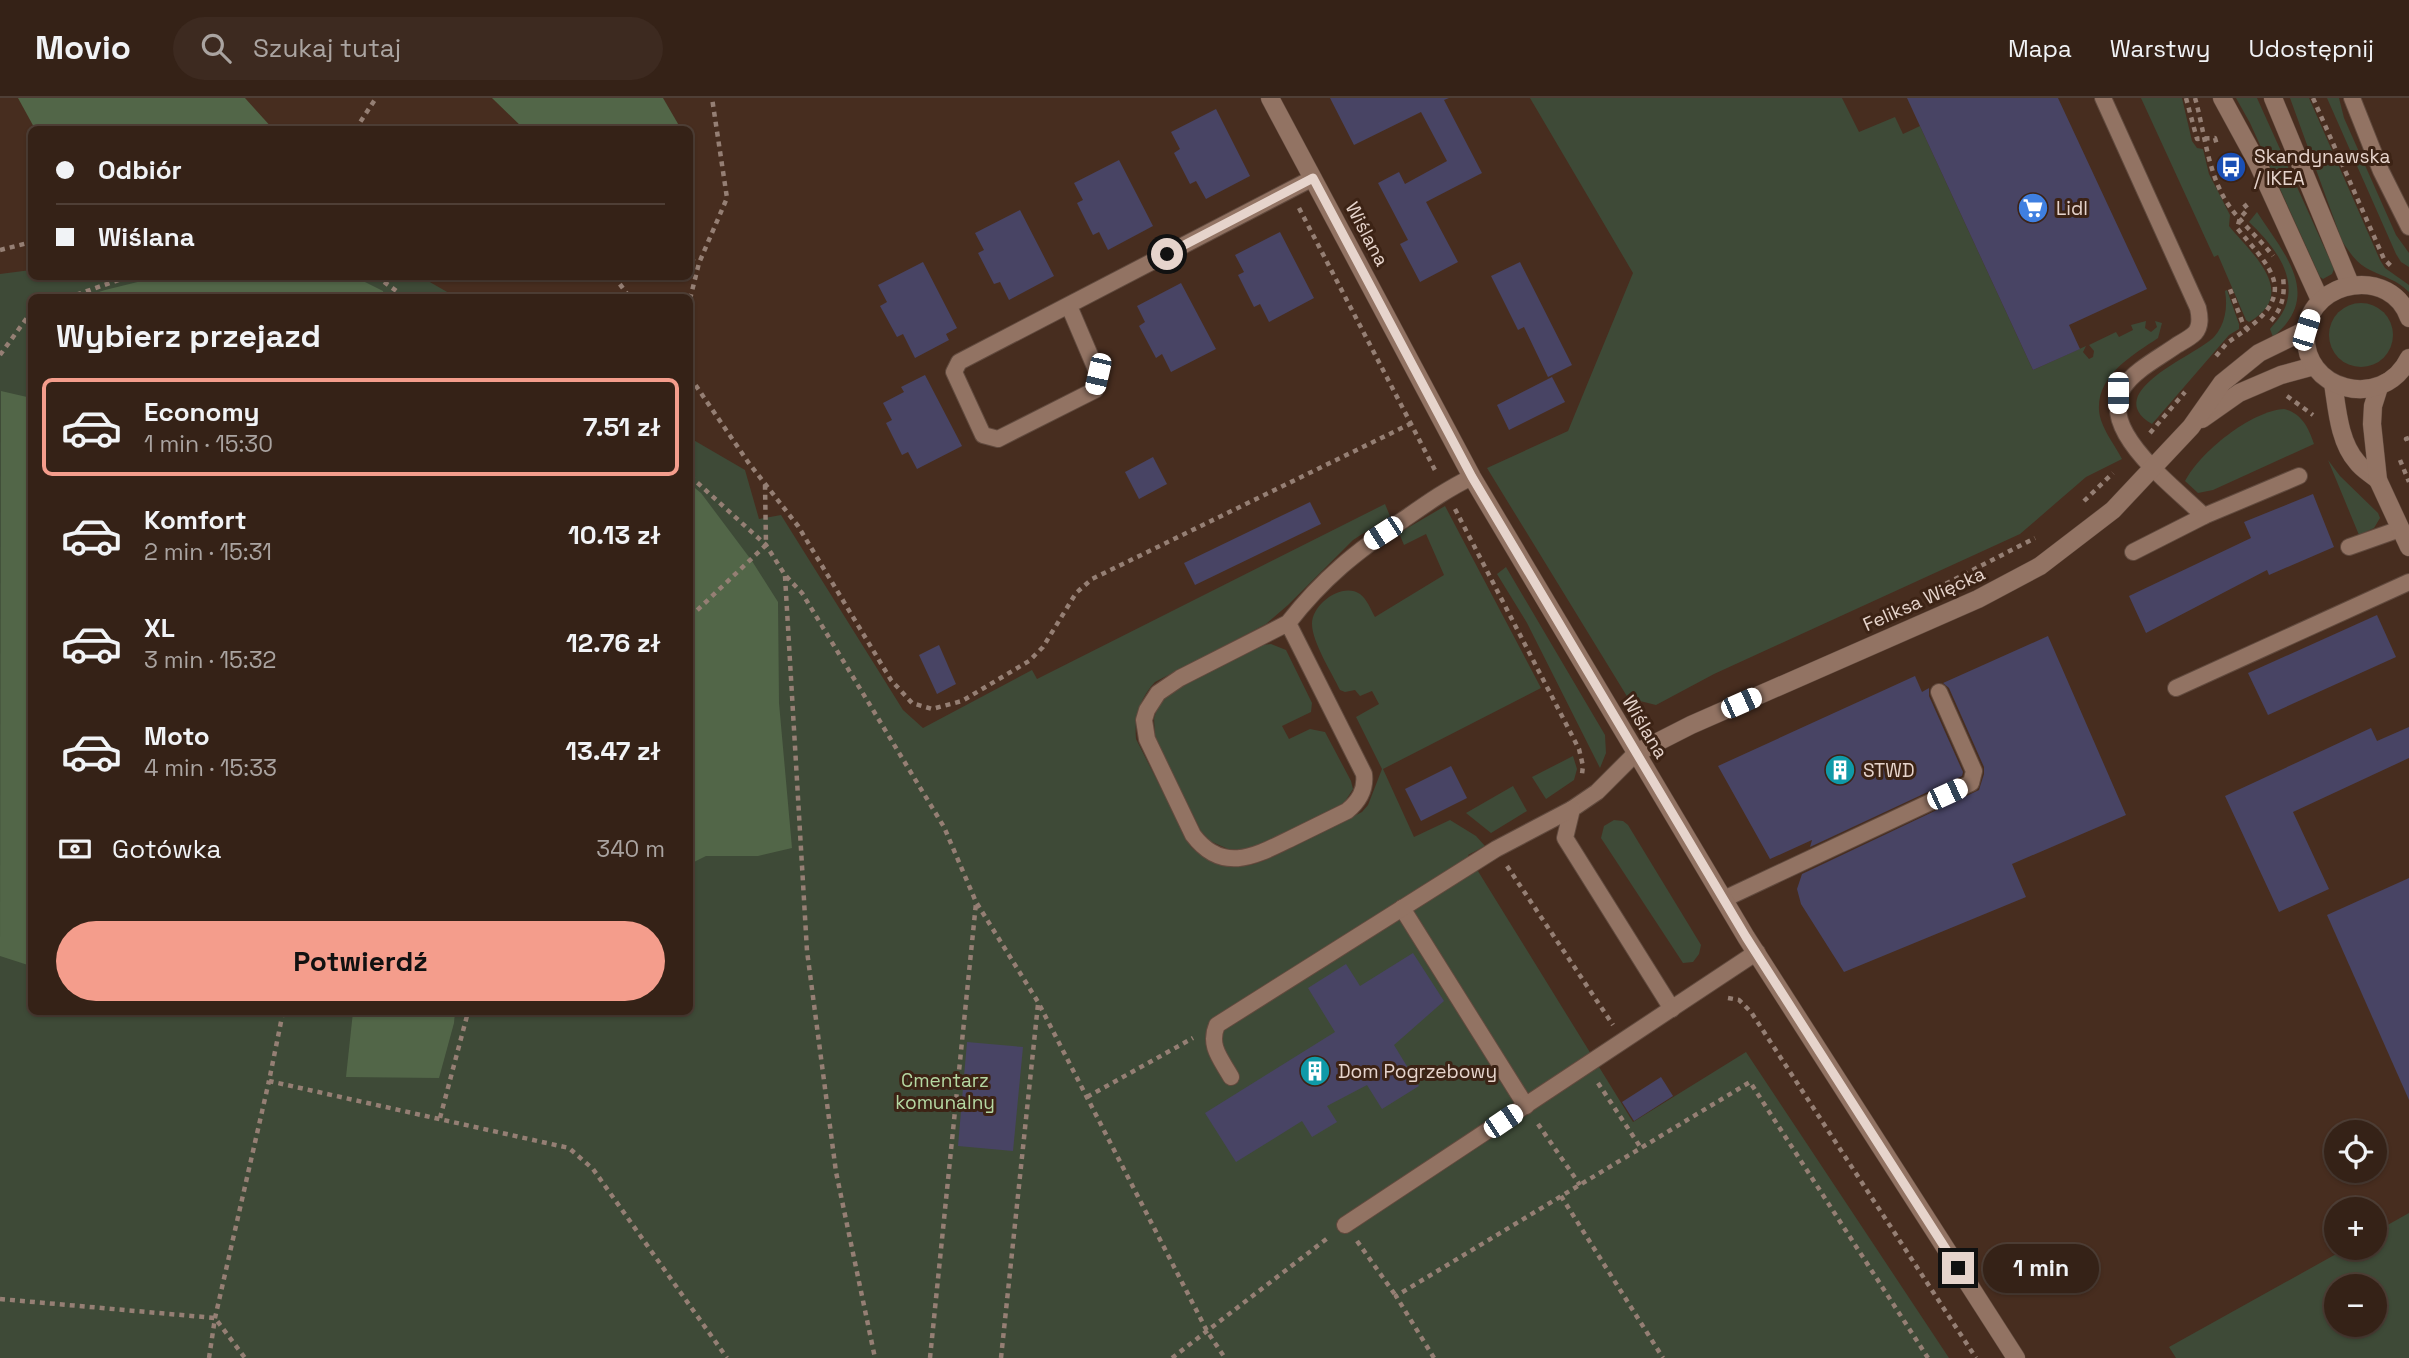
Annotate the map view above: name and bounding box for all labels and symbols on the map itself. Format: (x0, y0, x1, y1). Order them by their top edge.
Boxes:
place label: Skandynawska / IKEA (2254, 144, 2391, 191)
bus stop icon: Skandynawska / IKEA (2214, 150, 2248, 184)
supermarket icon: Lidl (2016, 191, 2050, 225)
place label: Lidl (2056, 196, 2088, 221)
street label: Wiślana (1340, 197, 1394, 271)
route start (1151, 238, 1183, 270)
car (2290, 307, 2323, 353)
car (1084, 351, 1113, 397)
car (2108, 372, 2129, 414)
car (1360, 513, 1407, 553)
street label: Feliksa Więcka (1859, 561, 1989, 637)
car (1718, 685, 1765, 721)
street label: Wiślana (1616, 691, 1674, 763)
building icon: STWD (1823, 753, 1857, 787)
place label: STWD (1863, 758, 1914, 783)
car (1924, 776, 1971, 812)
building icon: Dom Pogrzebowy (1298, 1054, 1332, 1088)
place label: Dom Pogrzebowy (1338, 1059, 1497, 1084)
park label: Cmentarz komunalny (895, 1068, 995, 1115)
car (1480, 1101, 1527, 1141)
callout: 1 min (1982, 1244, 2098, 1292)
route end (1942, 1252, 1974, 1284)

